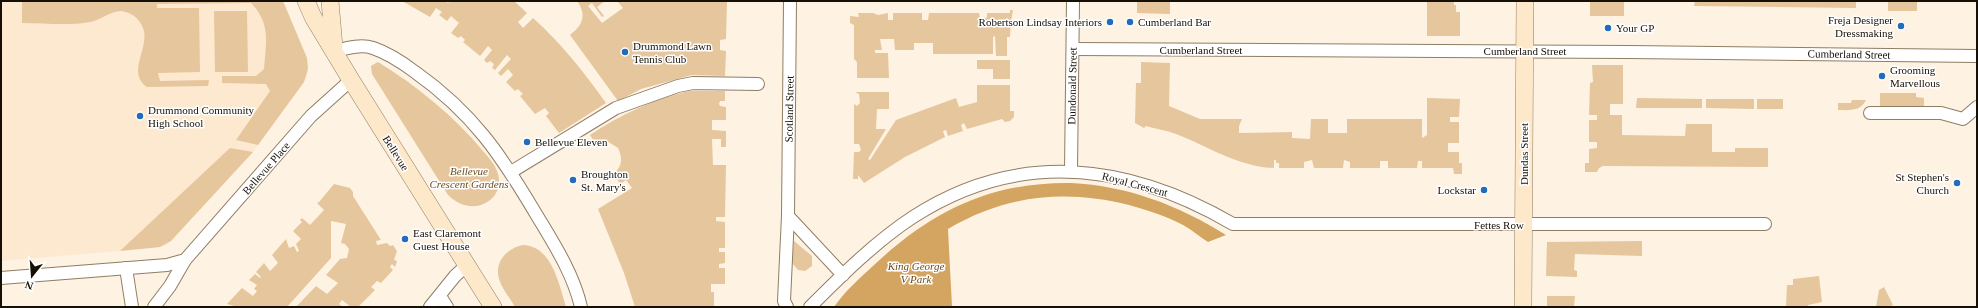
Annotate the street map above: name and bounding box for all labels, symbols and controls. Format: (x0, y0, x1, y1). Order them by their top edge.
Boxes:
place label: Freja Designer Dressmaking (1828, 14, 1893, 39)
place label: Robertson Lindsay Interiors (979, 16, 1102, 28)
place label: Cumberland Bar (1138, 16, 1211, 28)
marker: Robertson Lindsay Interiors (1105, 17, 1115, 27)
marker: Cumberland Bar (1125, 17, 1135, 27)
marker: Freja Designer Dressmaking (1896, 21, 1906, 31)
place label: Your GP (1616, 22, 1654, 34)
marker: Your GP (1603, 23, 1613, 33)
place label: Drummond Lawn Tennis Club (633, 40, 712, 65)
street label: Cumberland Street (1160, 44, 1242, 56)
street label: Cumberland Street (1484, 45, 1566, 57)
marker: Drummond Lawn Tennis Club (620, 47, 630, 57)
street label: Dundonald Street (1065, 47, 1079, 125)
street label: Cumberland Street (1808, 47, 1890, 61)
place label: Grooming Marvellous (1890, 64, 1940, 89)
marker: Grooming Marvellous (1877, 71, 1887, 81)
street label: Scotland Street (782, 75, 796, 143)
place label: Drummond Community High School (148, 104, 255, 129)
marker: Drummond Community High School (135, 111, 145, 121)
street label: Dundas Street (1518, 123, 1530, 185)
street label: Bellevue (381, 133, 412, 173)
place label: Bellevue Eleven (535, 136, 608, 148)
marker: Bellevue Eleven (522, 137, 532, 147)
street label: Bellevue Place (240, 139, 292, 197)
park label: Bellevue Crescent Gardens (430, 165, 508, 190)
place label: Broughton St. Mary's (581, 168, 629, 193)
street label: Royal Crescent (1101, 169, 1169, 199)
place label: St Stephen's Church (1895, 171, 1949, 196)
marker: Broughton St. Mary's (568, 175, 578, 185)
marker: St Stephen's Church (1952, 178, 1962, 188)
place label: Lockstar (1438, 184, 1476, 196)
marker: Lockstar (1479, 185, 1489, 195)
street label: Fettes Row (1474, 219, 1524, 231)
place label: East Claremont Guest House (413, 227, 481, 252)
marker: East Claremont Guest House (400, 234, 410, 244)
north arrow (12, 256, 52, 296)
park label: King George V Park (887, 260, 944, 285)
text: N (23, 279, 35, 292)

